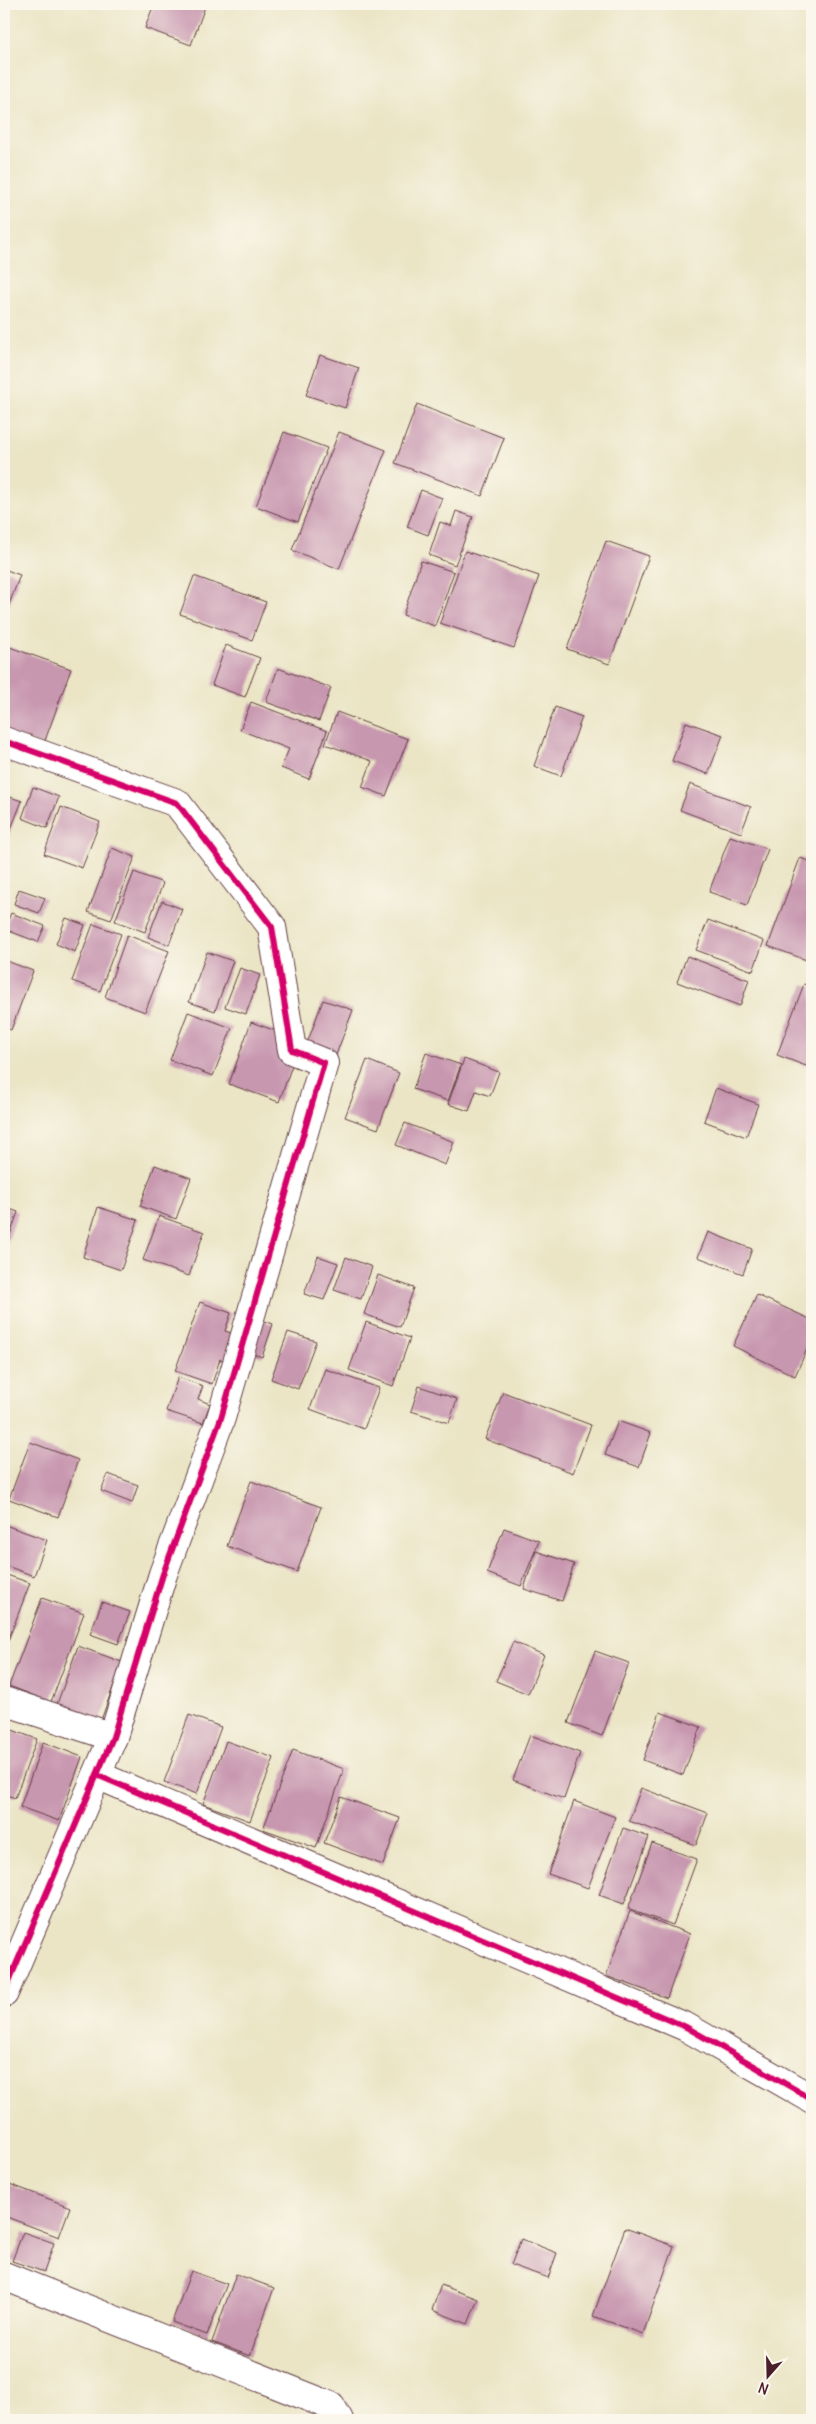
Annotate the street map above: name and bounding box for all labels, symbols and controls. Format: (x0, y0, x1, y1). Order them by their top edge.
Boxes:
north arrow (744, 2352, 794, 2402)
text: N (756, 2378, 771, 2398)

